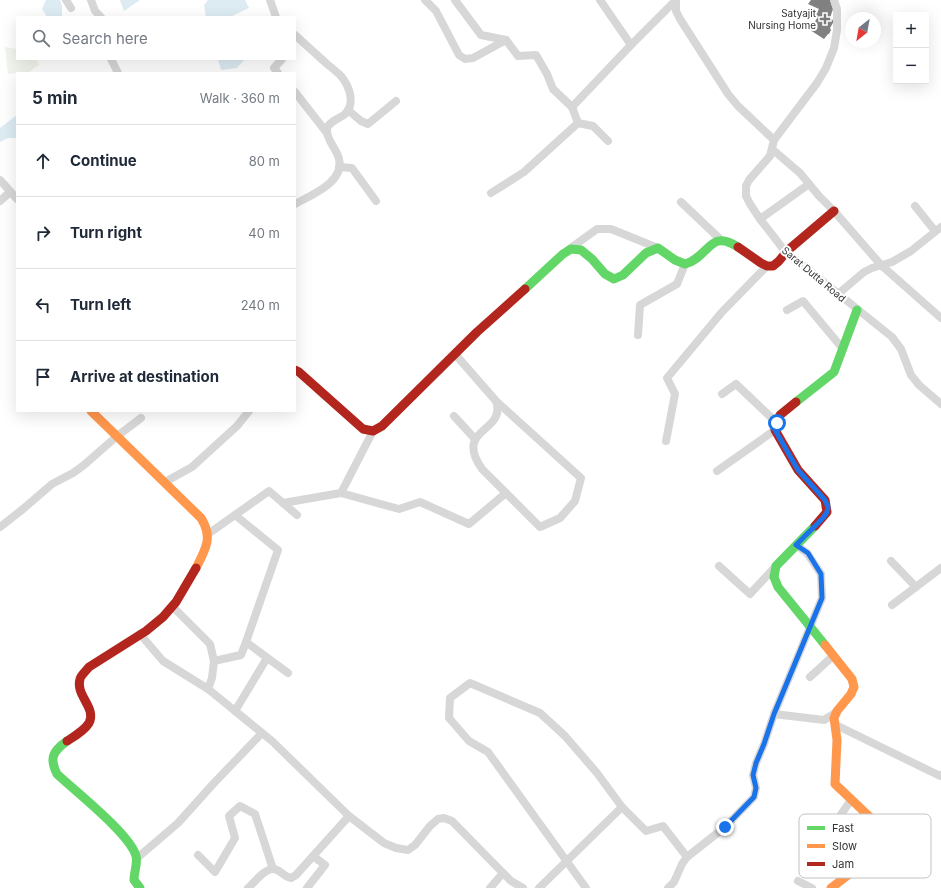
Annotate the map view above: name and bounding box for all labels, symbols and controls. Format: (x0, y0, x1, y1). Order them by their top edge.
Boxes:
place label: Satyajit Nursing Home (748, 7, 817, 31)
north arrow (845, 12, 881, 48)
map controls (893, 12, 929, 84)
button: + (893, 12, 929, 48)
marker: Satyajit Nursing Home (819, 13, 831, 25)
search box (16, 16, 296, 60)
icon: search (30, 27, 52, 49)
text: Search here (62, 29, 148, 48)
button: − (893, 48, 929, 84)
text: 5 min (32, 88, 78, 108)
text: Walk · 360 m (200, 90, 280, 106)
icon: ahead (32, 150, 54, 172)
text: Continue (70, 151, 137, 170)
text: 80 m (249, 153, 280, 169)
icon: right (32, 222, 54, 244)
text: Turn right (70, 223, 142, 242)
text: 40 m (248, 225, 280, 241)
street label: Sarat Dutta Road (780, 244, 848, 304)
icon: left (32, 294, 54, 316)
text: Turn left (70, 295, 131, 314)
text: 240 m (241, 297, 280, 313)
icon: arrive (32, 366, 54, 388)
text: Arrive at destination (70, 367, 219, 386)
route start (768, 414, 786, 432)
legend (799, 814, 931, 878)
route end (716, 818, 734, 836)
text: Fast (832, 821, 854, 835)
text: Slow (832, 839, 857, 853)
text: Jam (832, 857, 854, 871)

